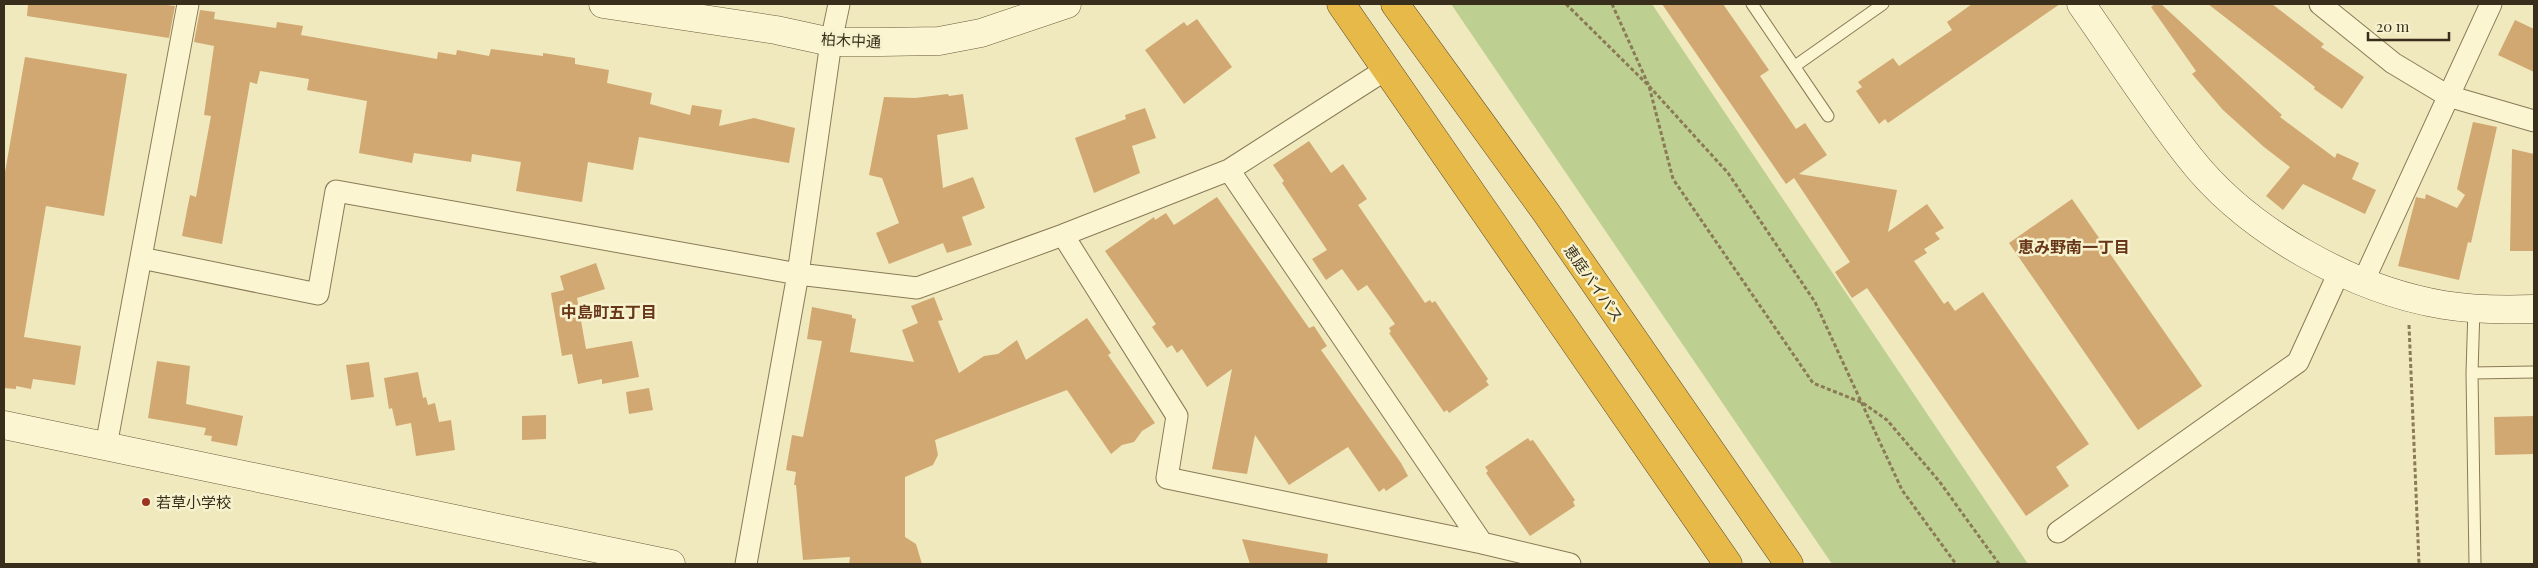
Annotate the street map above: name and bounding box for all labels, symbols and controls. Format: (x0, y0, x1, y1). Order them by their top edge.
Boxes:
scale bar (2368, 10, 2449, 42)
text: 20 m (2376, 16, 2410, 36)
street label: 柏木中通 (821, 28, 881, 52)
district label: 恵み野南一丁目 (2018, 236, 2130, 257)
street label: 恵庭バイパス (1560, 241, 1628, 325)
district label: 中島町五丁目 (561, 301, 657, 322)
place label: 若草小学校 (156, 492, 231, 512)
marker: 若草小学校 (140, 496, 152, 508)

